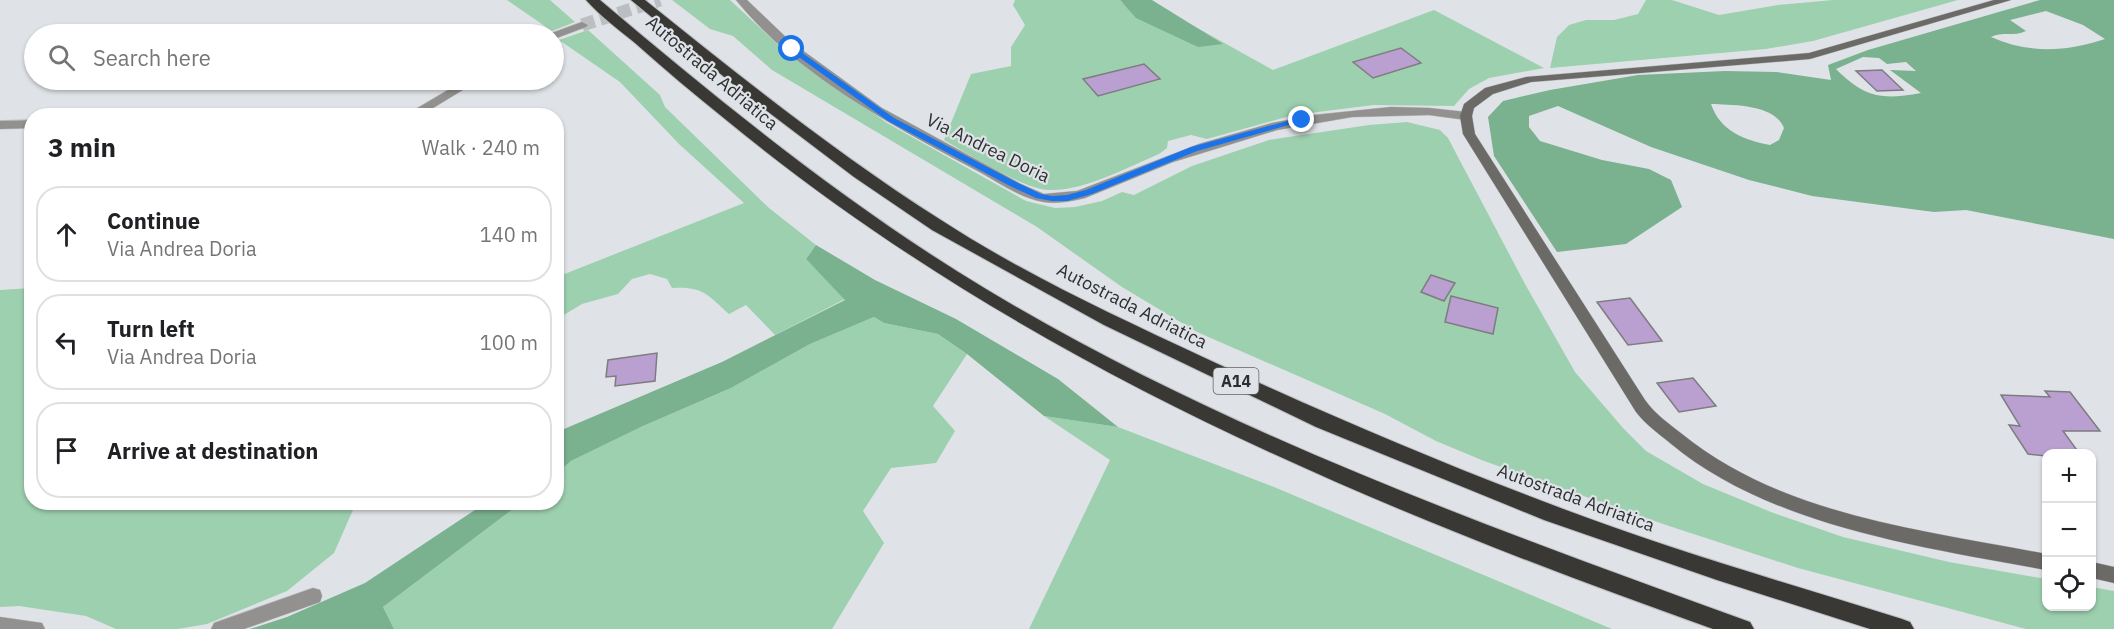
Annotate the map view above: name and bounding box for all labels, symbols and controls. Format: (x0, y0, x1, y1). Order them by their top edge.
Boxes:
street label: Autostrada Adriatica (641, 11, 783, 135)
search box (24, 24, 564, 90)
route start (778, 35, 804, 61)
icon: search (45, 41, 78, 74)
text: Search here (93, 43, 211, 72)
route end (1288, 106, 1314, 132)
street label: Via Andrea Doria (923, 108, 1054, 188)
text: 3 min (48, 130, 116, 164)
text: Walk · 240 m (422, 134, 540, 161)
text: Continue (107, 206, 200, 235)
icon: ahead (50, 218, 83, 251)
text: 140 m (480, 221, 538, 248)
text: Via Andrea Doria (107, 235, 257, 262)
street label: Autostrada Adriatica (1053, 258, 1212, 354)
text: Turn left (107, 314, 195, 343)
icon: left (50, 326, 83, 359)
text: 100 m (480, 329, 538, 356)
text: Via Andrea Doria (107, 343, 257, 370)
road number: A14 (1214, 368, 1258, 394)
icon: arrive (50, 434, 83, 467)
text: Arrive at destination (107, 436, 318, 465)
map controls (2042, 449, 2096, 611)
button: + (2042, 449, 2096, 503)
street label: Autostrada Adriatica (1494, 458, 1658, 537)
button: − (2042, 503, 2096, 557)
button: locate (2042, 557, 2096, 611)

